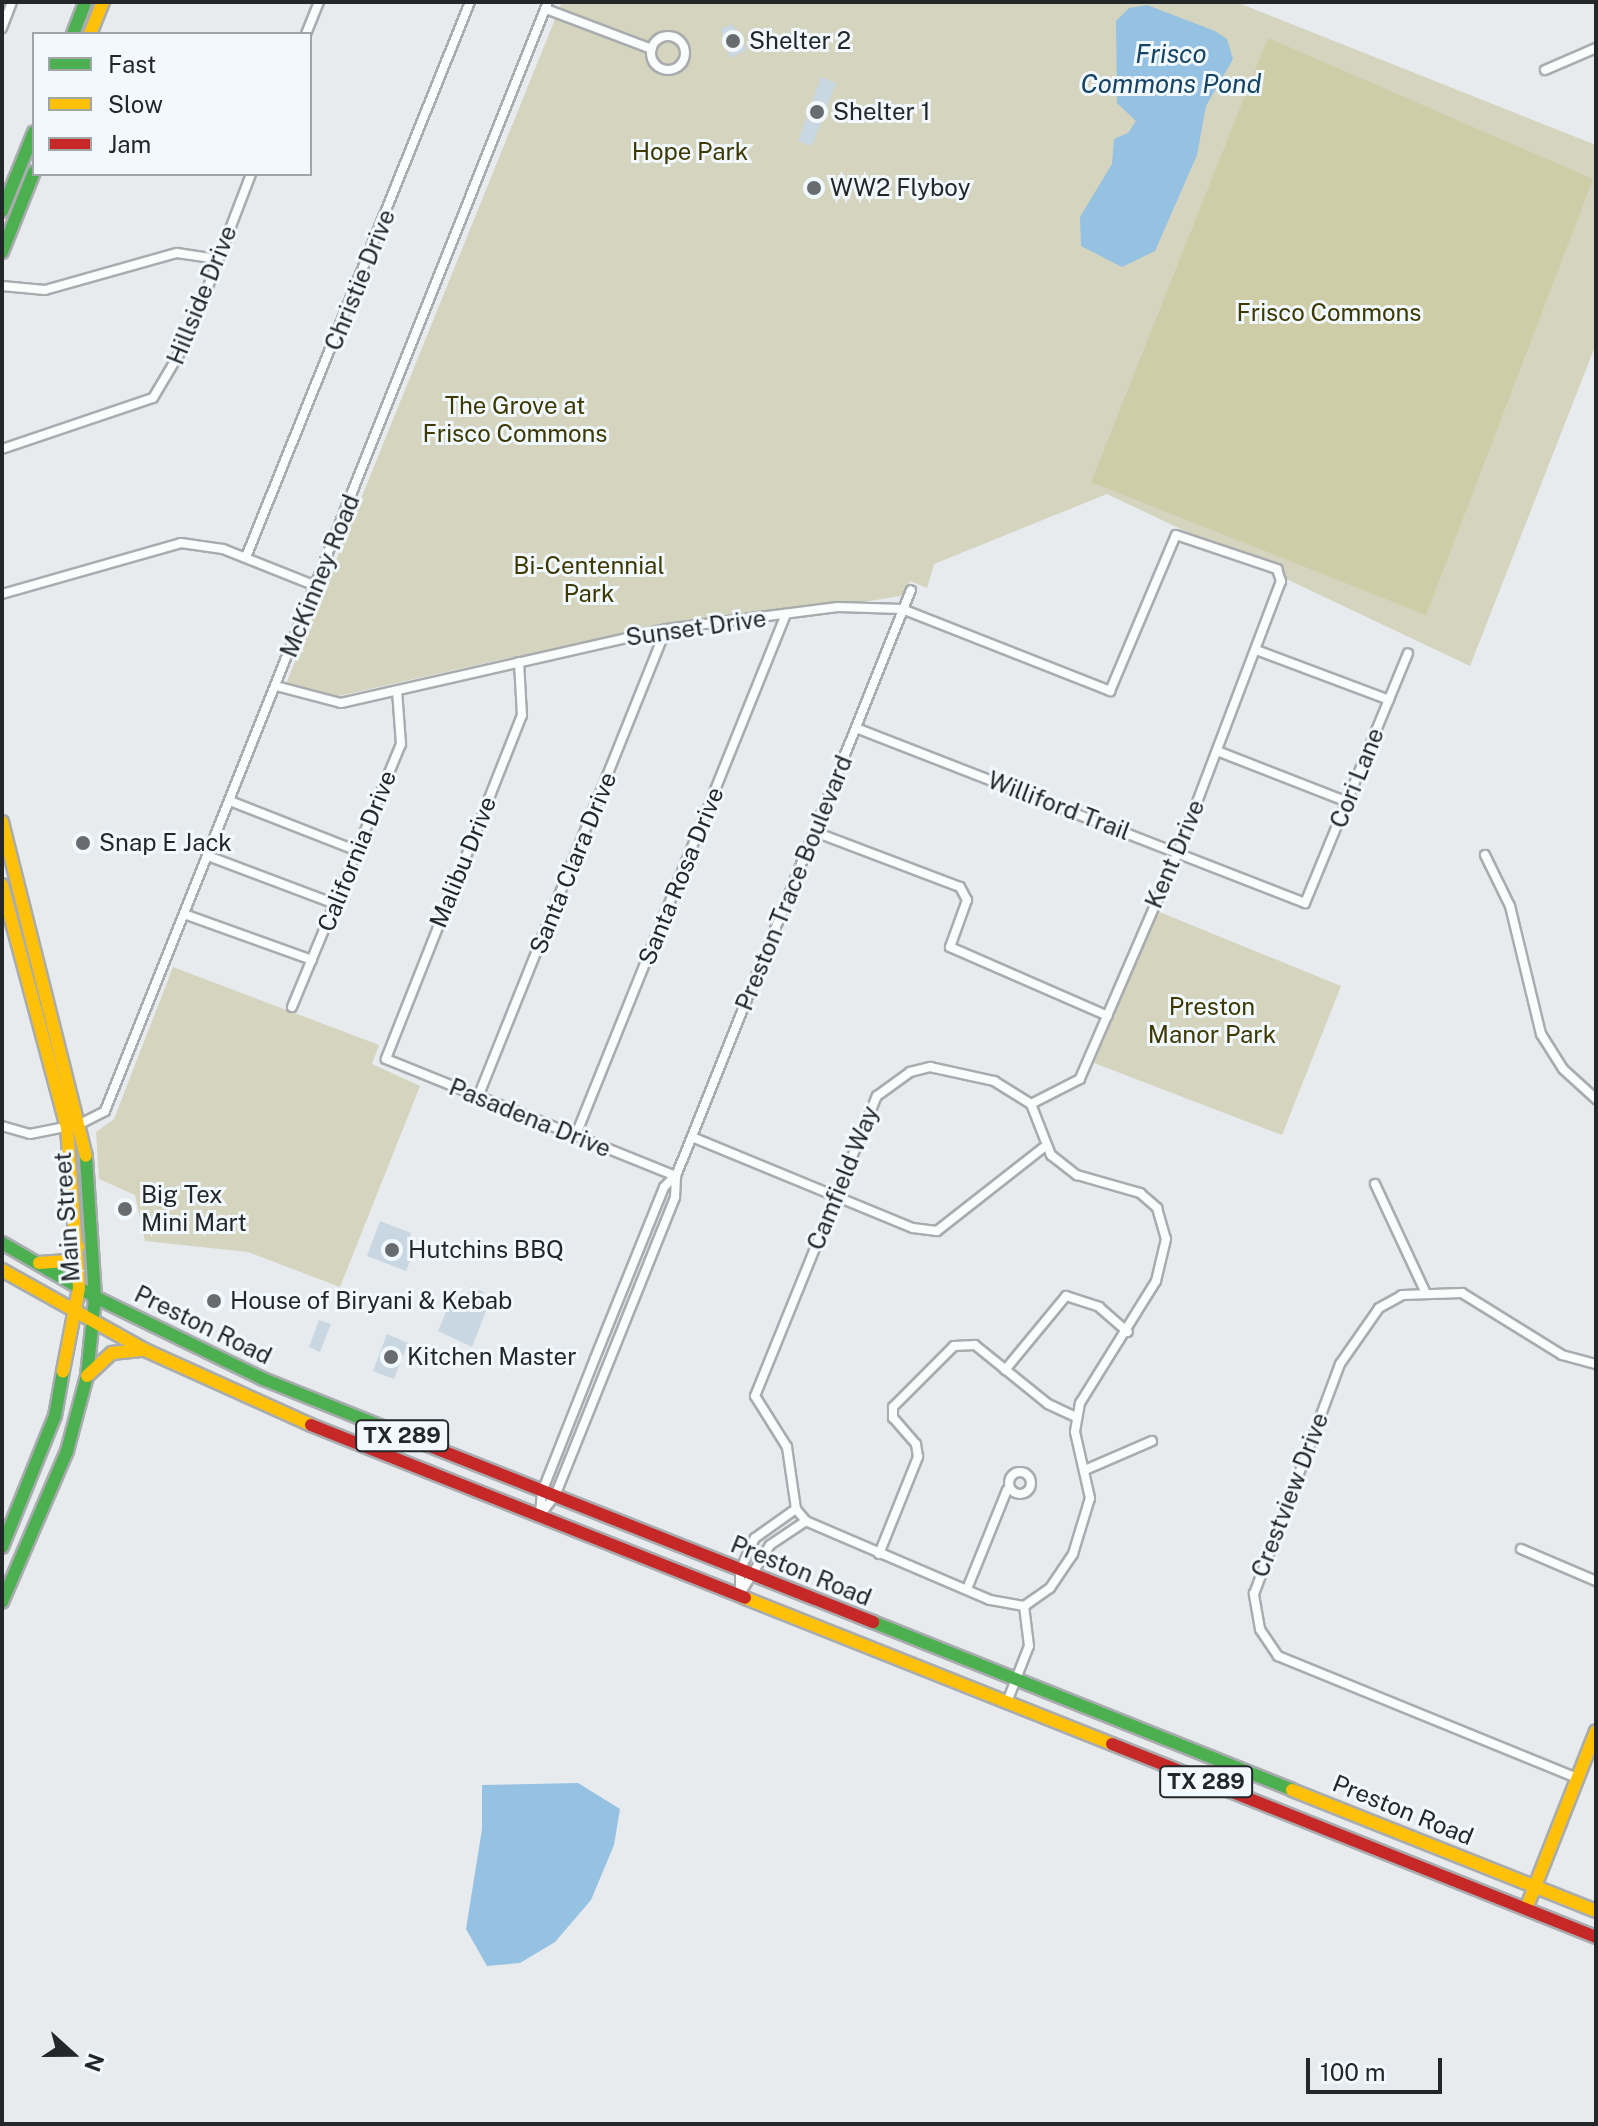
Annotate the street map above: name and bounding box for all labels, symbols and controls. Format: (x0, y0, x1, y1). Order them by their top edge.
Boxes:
place label: Shelter 2 (749, 27, 851, 55)
legend (32, 32, 312, 176)
marker: Shelter 2 (724, 32, 742, 50)
water label: Frisco Commons Pond (1080, 38, 1262, 100)
text: Fast (108, 50, 156, 78)
text: Slow (108, 90, 163, 118)
place label: Shelter 1 (833, 98, 930, 126)
marker: Shelter 1 (808, 103, 826, 121)
text: Jam (108, 130, 151, 158)
park label: Hope Park (632, 138, 748, 166)
place label: WW2 Flyboy (830, 174, 971, 202)
marker: WW2 Flyboy (805, 179, 823, 197)
street label: Christie Drive (319, 205, 401, 355)
street label: Hillside Drive (161, 221, 243, 369)
park label: Frisco Commons (1236, 299, 1422, 327)
park label: The Grove at Frisco Commons (422, 392, 608, 448)
street label: McKinney Road (274, 490, 366, 662)
park label: Bi-Centennial Park (513, 552, 665, 608)
street label: Sunset Drive (624, 604, 768, 652)
street label: Cori Lane (1324, 724, 1390, 832)
street label: Preston Trace Boulevard (730, 751, 858, 1015)
street label: California Drive (312, 766, 402, 936)
street label: Williford Trail (984, 766, 1134, 846)
street label: Santa Clara Drive (523, 768, 623, 958)
street label: Santa Rosa Drive (632, 783, 730, 969)
street label: Malibu Drive (424, 792, 502, 932)
street label: Kent Drive (1139, 795, 1211, 913)
place label: Snap E Jack (99, 829, 232, 857)
marker: Snap E Jack (74, 834, 92, 852)
park label: Preston Manor Park (1148, 993, 1276, 1049)
street label: Pasadena Drive (445, 1072, 615, 1164)
street label: Camfield Way (801, 1102, 885, 1254)
street label: Main Street (48, 1151, 86, 1283)
place label: Big Tex Mini Mart (141, 1181, 247, 1237)
marker: Big Tex Mini Mart (116, 1200, 134, 1218)
place label: Hutchins BBQ (408, 1236, 564, 1264)
marker: Hutchins BBQ (383, 1241, 401, 1259)
street label: Preston Road (130, 1279, 276, 1371)
place label: House of Biryani & Kebab (230, 1287, 513, 1315)
marker: House of Biryani & Kebab (205, 1292, 223, 1310)
place label: Kitchen Master (407, 1343, 577, 1371)
marker: Kitchen Master (382, 1348, 400, 1366)
street label: Crestview Drive (1245, 1409, 1335, 1581)
road number: TX 289 (354, 1418, 450, 1454)
street label: Preston Road (727, 1530, 875, 1612)
road number: TX 289 (1158, 1764, 1254, 1800)
street label: Preston Road (1329, 1769, 1477, 1851)
north arrow (32, 2014, 112, 2094)
scale bar (1310, 2042, 1446, 2092)
text: N (79, 2050, 110, 2075)
text: 100 m (1320, 2058, 1386, 2086)

